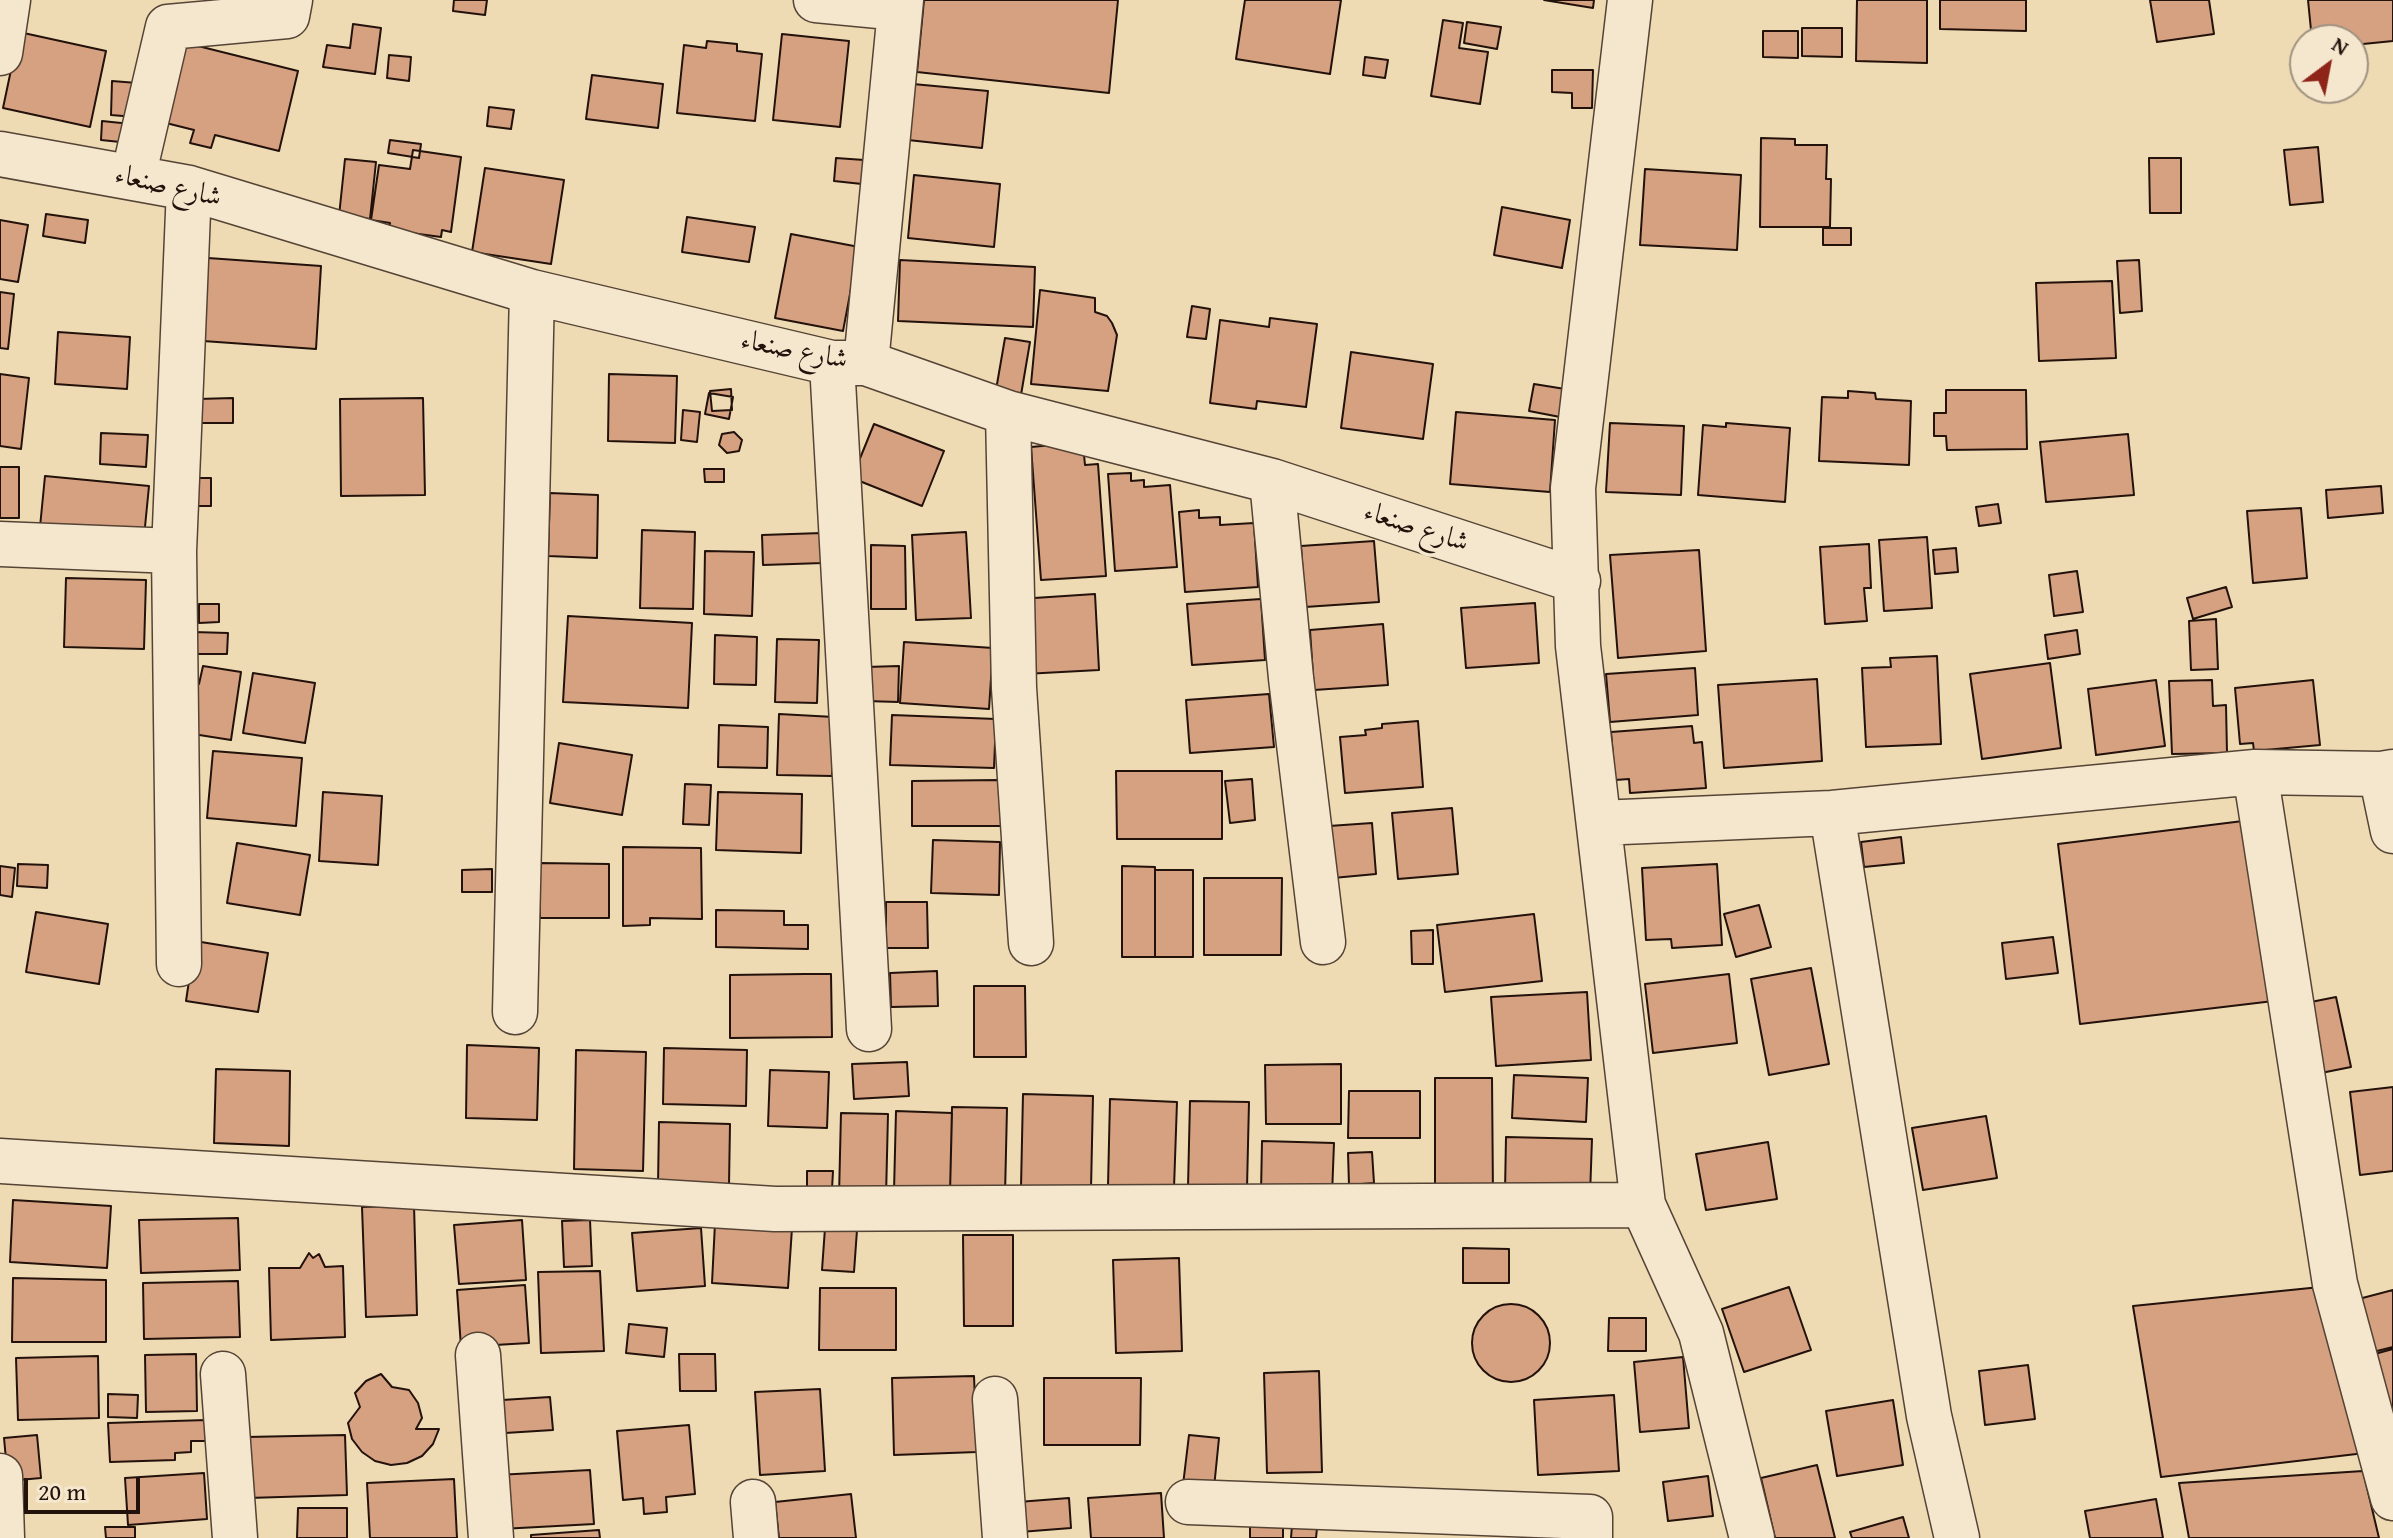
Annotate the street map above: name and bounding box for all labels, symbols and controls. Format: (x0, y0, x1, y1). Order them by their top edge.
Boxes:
north arrow (2289, 24, 2369, 104)
text: N (2326, 28, 2355, 63)
street label: شارع صنعاء (111, 158, 225, 216)
street label: شارع صنعاء (738, 324, 850, 378)
street label: شارع صنعاء (1359, 495, 1473, 561)
scale bar (28, 1462, 144, 1512)
text: 20 m (38, 1474, 86, 1509)

